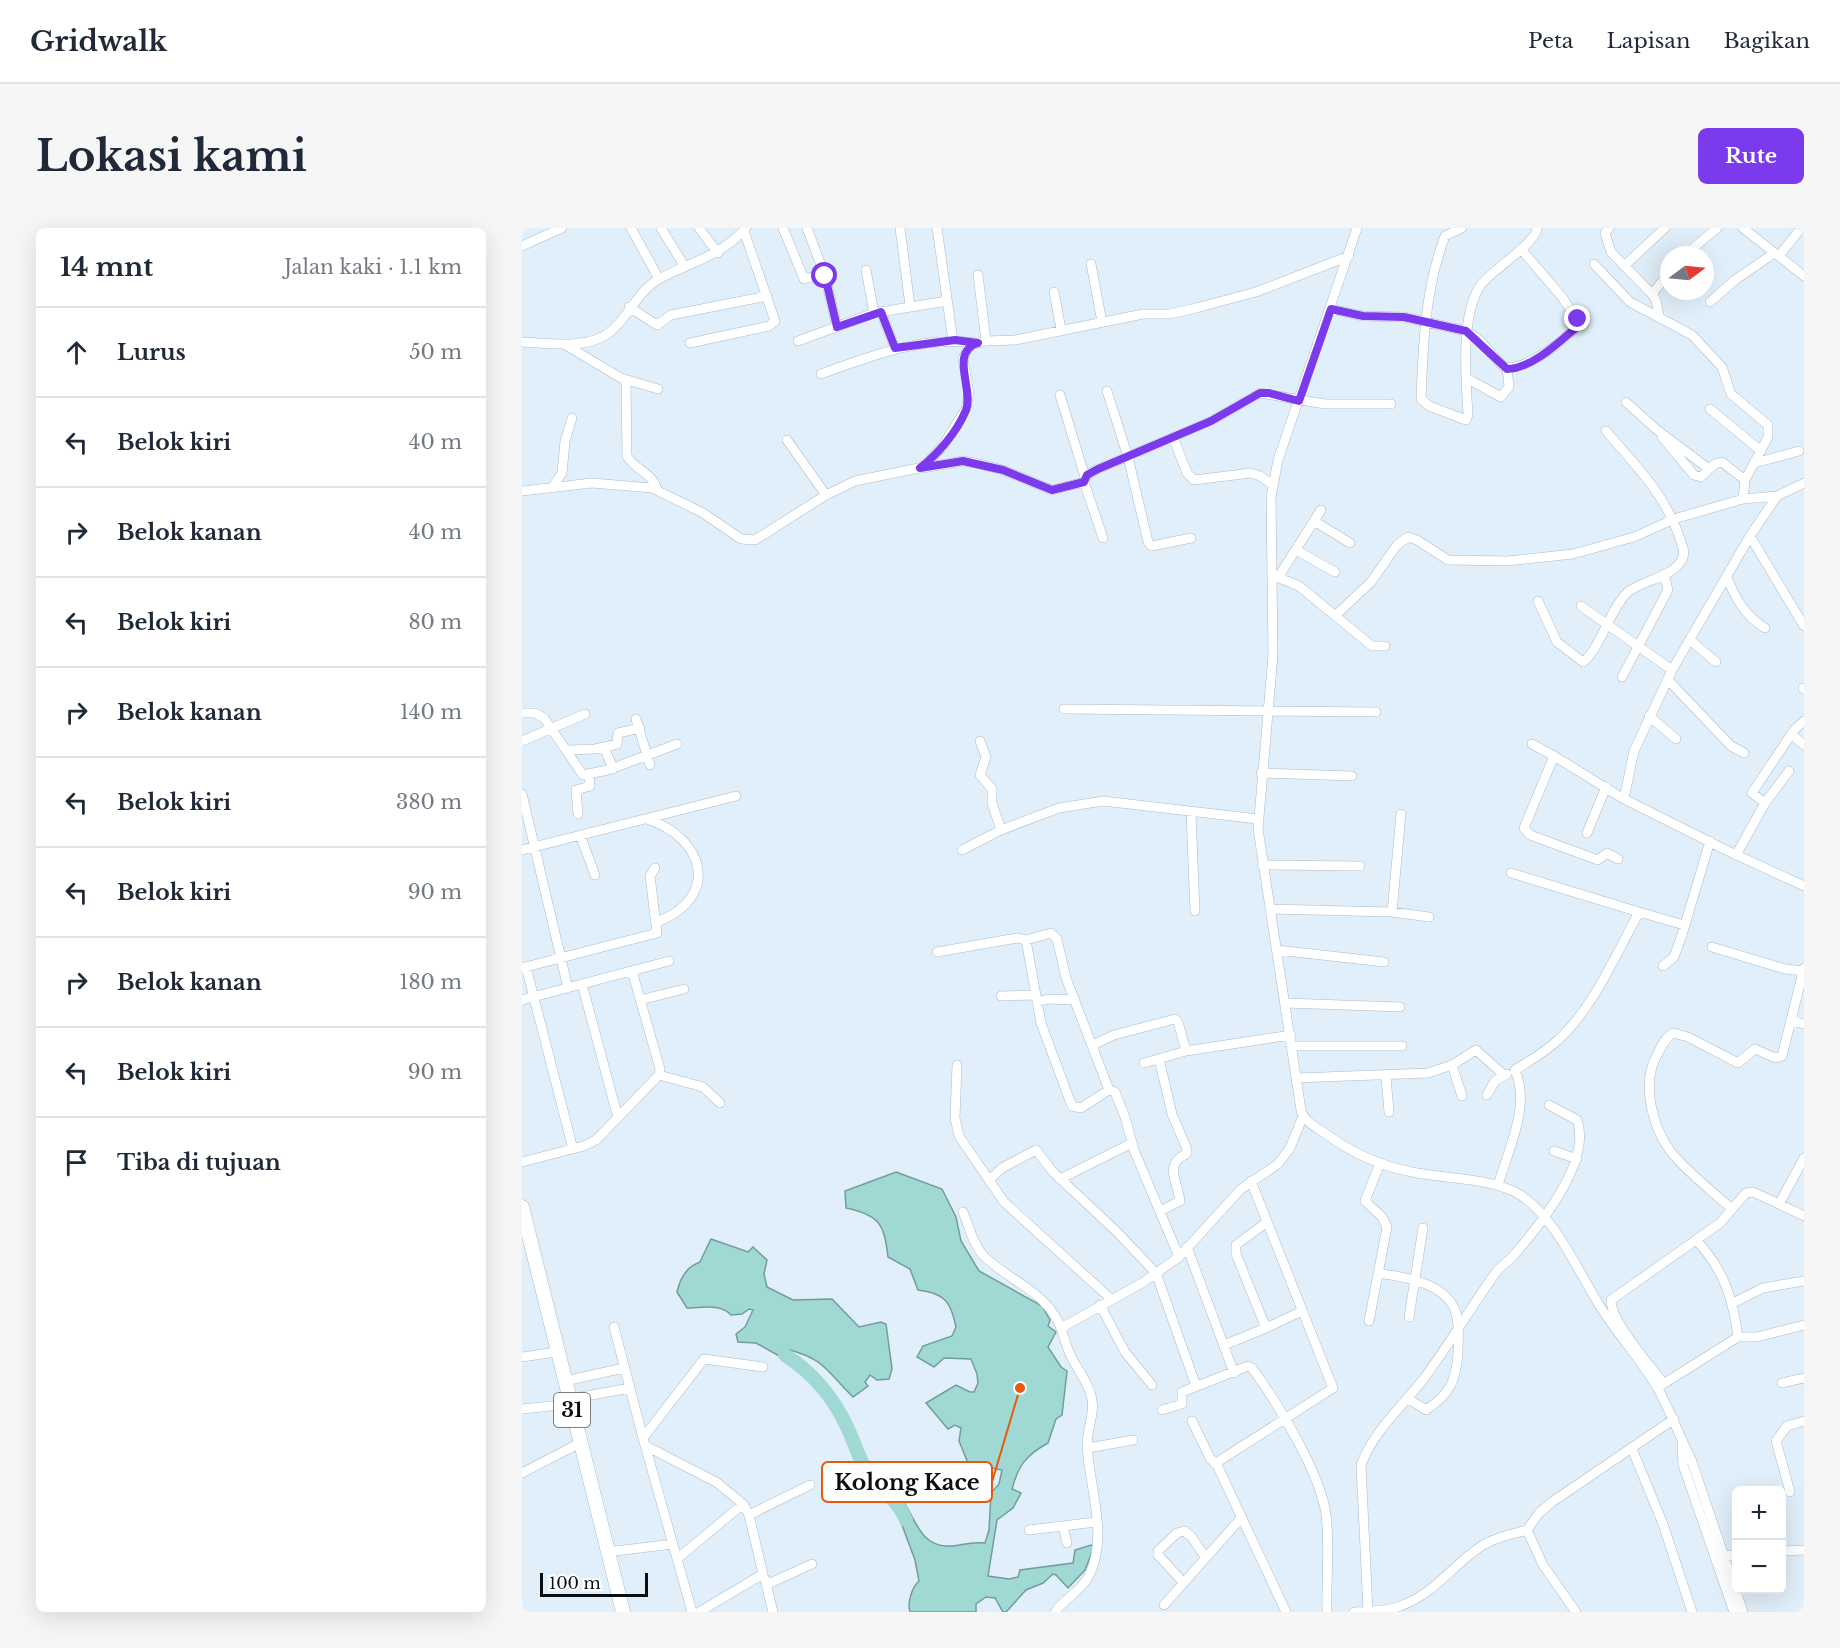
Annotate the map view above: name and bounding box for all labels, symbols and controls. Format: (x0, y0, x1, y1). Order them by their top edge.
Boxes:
text: Gridwalk (30, 24, 167, 59)
text: Peta (1528, 28, 1574, 54)
text: Lapisan (1607, 28, 1690, 54)
text: Bagikan (1723, 28, 1810, 54)
button: Rute (1698, 128, 1804, 184)
text: Lokasi kami (36, 130, 307, 182)
north arrow (1660, 246, 1714, 300)
text: 14 mnt (60, 251, 153, 283)
text: Jalan kaki · 1.1 km (284, 255, 462, 279)
route start (811, 262, 837, 288)
route end (1564, 305, 1590, 331)
icon: ahead (60, 336, 93, 369)
text: Lurus (117, 339, 186, 366)
text: 50 m (409, 340, 462, 364)
icon: left (60, 426, 93, 459)
text: Belok kiri (117, 429, 231, 456)
text: 40 m (409, 430, 462, 454)
icon: right (60, 516, 93, 549)
text: Belok kanan (117, 519, 262, 546)
text: 40 m (409, 520, 462, 544)
icon: left (60, 606, 93, 639)
text: Belok kiri (117, 609, 231, 636)
text: 80 m (408, 610, 462, 634)
icon: right (60, 696, 93, 729)
text: Belok kanan (117, 699, 262, 726)
text: 140 m (400, 700, 462, 724)
icon: left (60, 786, 93, 819)
text: Belok kiri (117, 789, 231, 816)
text: 380 m (396, 790, 462, 814)
icon: left (60, 876, 93, 909)
text: Belok kiri (117, 879, 231, 906)
text: 90 m (408, 880, 462, 904)
icon: right (60, 966, 93, 999)
text: Belok kanan (117, 969, 262, 996)
text: 180 m (399, 970, 462, 994)
icon: left (60, 1056, 93, 1089)
text: Belok kiri (117, 1059, 231, 1086)
text: 90 m (408, 1060, 462, 1084)
icon: arrive (60, 1146, 93, 1179)
text: Tiba di tujuan (117, 1149, 281, 1176)
road number: 31 (554, 1393, 590, 1427)
callout: Kolong Kace (822, 1462, 992, 1502)
text: Kolong Kace (834, 1469, 980, 1496)
map controls (1732, 1486, 1786, 1594)
button: + (1732, 1486, 1786, 1540)
button: − (1732, 1540, 1786, 1594)
scale bar (540, 1570, 648, 1598)
text: 100 m (549, 1573, 601, 1593)

